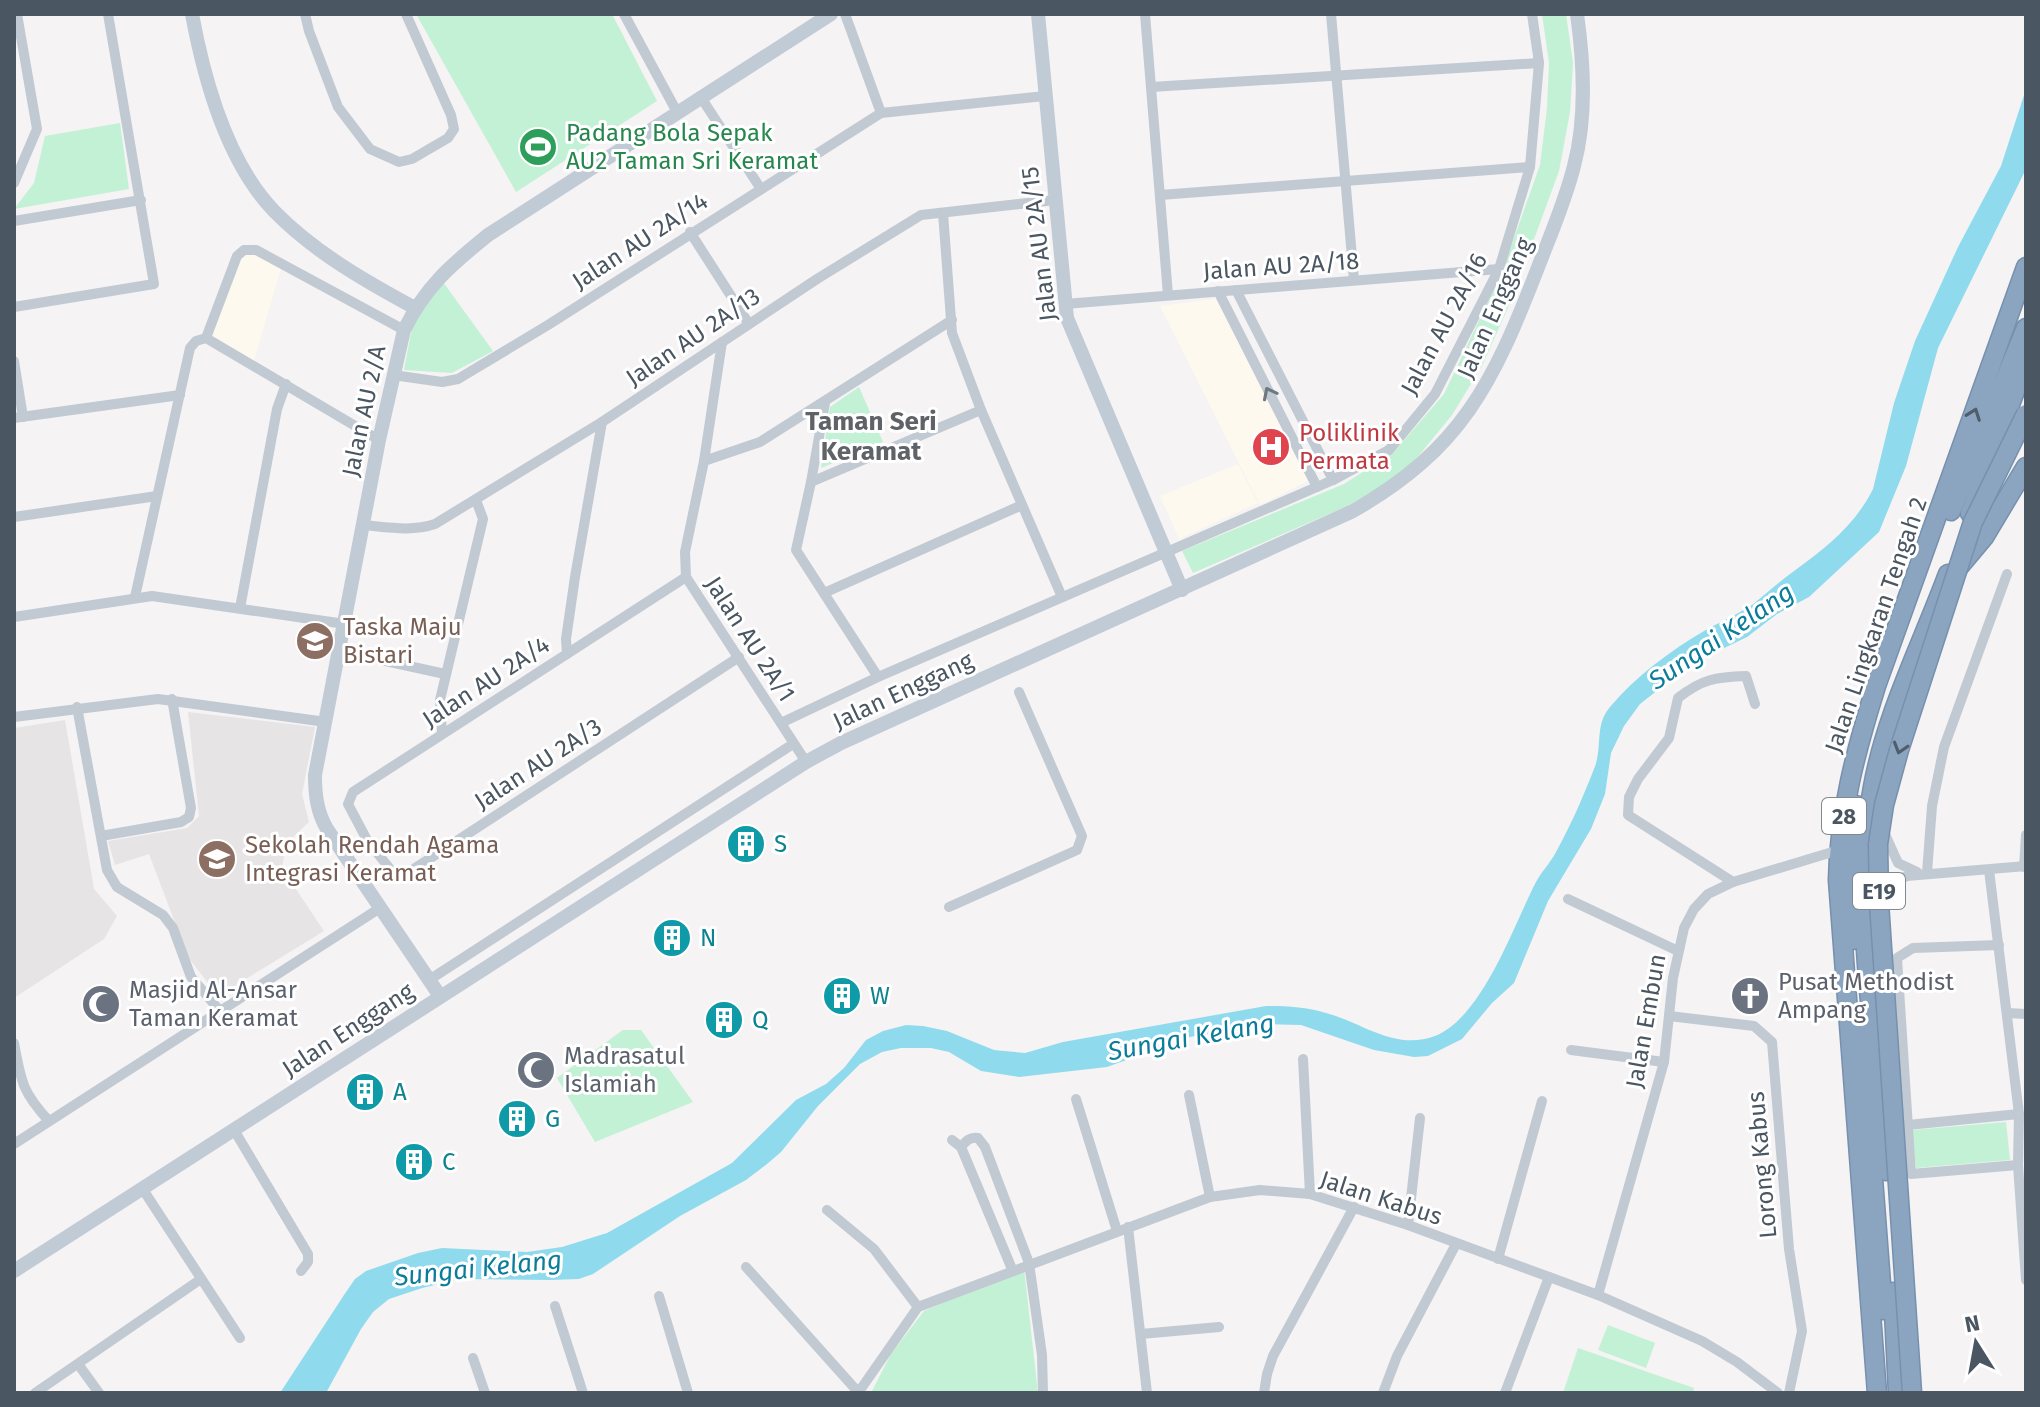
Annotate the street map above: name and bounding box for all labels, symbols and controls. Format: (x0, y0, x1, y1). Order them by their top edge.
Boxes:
place label: Padang Bola Sepak AU2 Taman Sri Keramat (566, 119, 818, 175)
sports icon: Padang Bola Sepak AU2 Taman Sri Keramat (517, 126, 559, 168)
street label: Jalan AU 2A/15 (1016, 165, 1062, 323)
street label: Jalan AU 2A/14 (567, 187, 713, 295)
street label: Jalan Enggang (1451, 233, 1539, 383)
street label: Jalan AU 2A/18 (1202, 247, 1360, 285)
street label: Jalan AU 2A/16 (1395, 248, 1493, 400)
street label: Jalan AU 2A/13 (621, 282, 765, 392)
street label: Jalan AU 2/A (336, 342, 392, 479)
one-way arrow (1264, 386, 1279, 401)
district label: Taman Seri Keramat (805, 406, 937, 467)
one-way arrow (1964, 408, 1980, 422)
place label: Poliklinik Permata (1299, 419, 1400, 475)
hospital icon: Poliklinik Permata (1250, 426, 1292, 468)
street label: Jalan Lingkaran Tengah 2 (1819, 494, 1933, 756)
street label: Jalan AU 2A/1 (699, 571, 801, 707)
water label: Sungai Kelang (1642, 576, 1800, 697)
place label: Taska Maju Bistari (343, 613, 462, 669)
school or university icon: Taska Maju Bistari (294, 620, 336, 662)
street label: Jalan AU 2A/4 (417, 630, 555, 733)
street label: Jalan Enggang (829, 646, 978, 736)
street label: Jalan AU 2A/3 (469, 713, 607, 815)
one-way arrow (1893, 740, 1909, 754)
road number: 28 (1822, 798, 1866, 834)
building icon: S (725, 823, 767, 865)
place label: S (774, 830, 787, 858)
place label: Sekolah Rendah Agama Integrasi Keramat (245, 831, 499, 887)
school or university icon: Sekolah Rendah Agama Integrasi Keramat (196, 838, 238, 880)
road number: E19 (1853, 873, 1905, 909)
building icon: N (651, 917, 693, 959)
place label: N (700, 924, 716, 952)
street label: Jalan Embun (1620, 952, 1672, 1090)
place label: Pusat Methodist Ampang (1778, 968, 1954, 1024)
building icon: W (821, 975, 863, 1017)
church icon: Pusat Methodist Ampang (1729, 975, 1771, 1017)
place label: Masjid Al-Ansar Taman Keramat (129, 976, 298, 1032)
street label: Jalan Enggang (277, 977, 420, 1083)
place label: W (870, 982, 890, 1010)
mosque icon: Masjid Al-Ansar Taman Keramat (80, 983, 122, 1025)
building icon: Q (703, 999, 745, 1041)
place label: Q (752, 1006, 769, 1034)
water label: Sungai Kelang (1104, 1008, 1277, 1068)
place label: Madrasatul Islamiah (564, 1042, 685, 1098)
mosque icon: Madrasatul Islamiah (515, 1049, 557, 1091)
building icon: A (344, 1071, 386, 1113)
place label: A (393, 1078, 407, 1106)
street label: Lorong Kabus (1742, 1090, 1782, 1240)
building icon: G (496, 1098, 538, 1140)
place label: G (545, 1105, 560, 1133)
building icon: C (393, 1141, 435, 1183)
place label: C (442, 1148, 455, 1176)
street label: Jalan Kabus (1316, 1165, 1446, 1231)
water label: Sungai Kelang (392, 1244, 563, 1293)
north arrow (1936, 1303, 2016, 1383)
text: N (1963, 1309, 1982, 1339)

